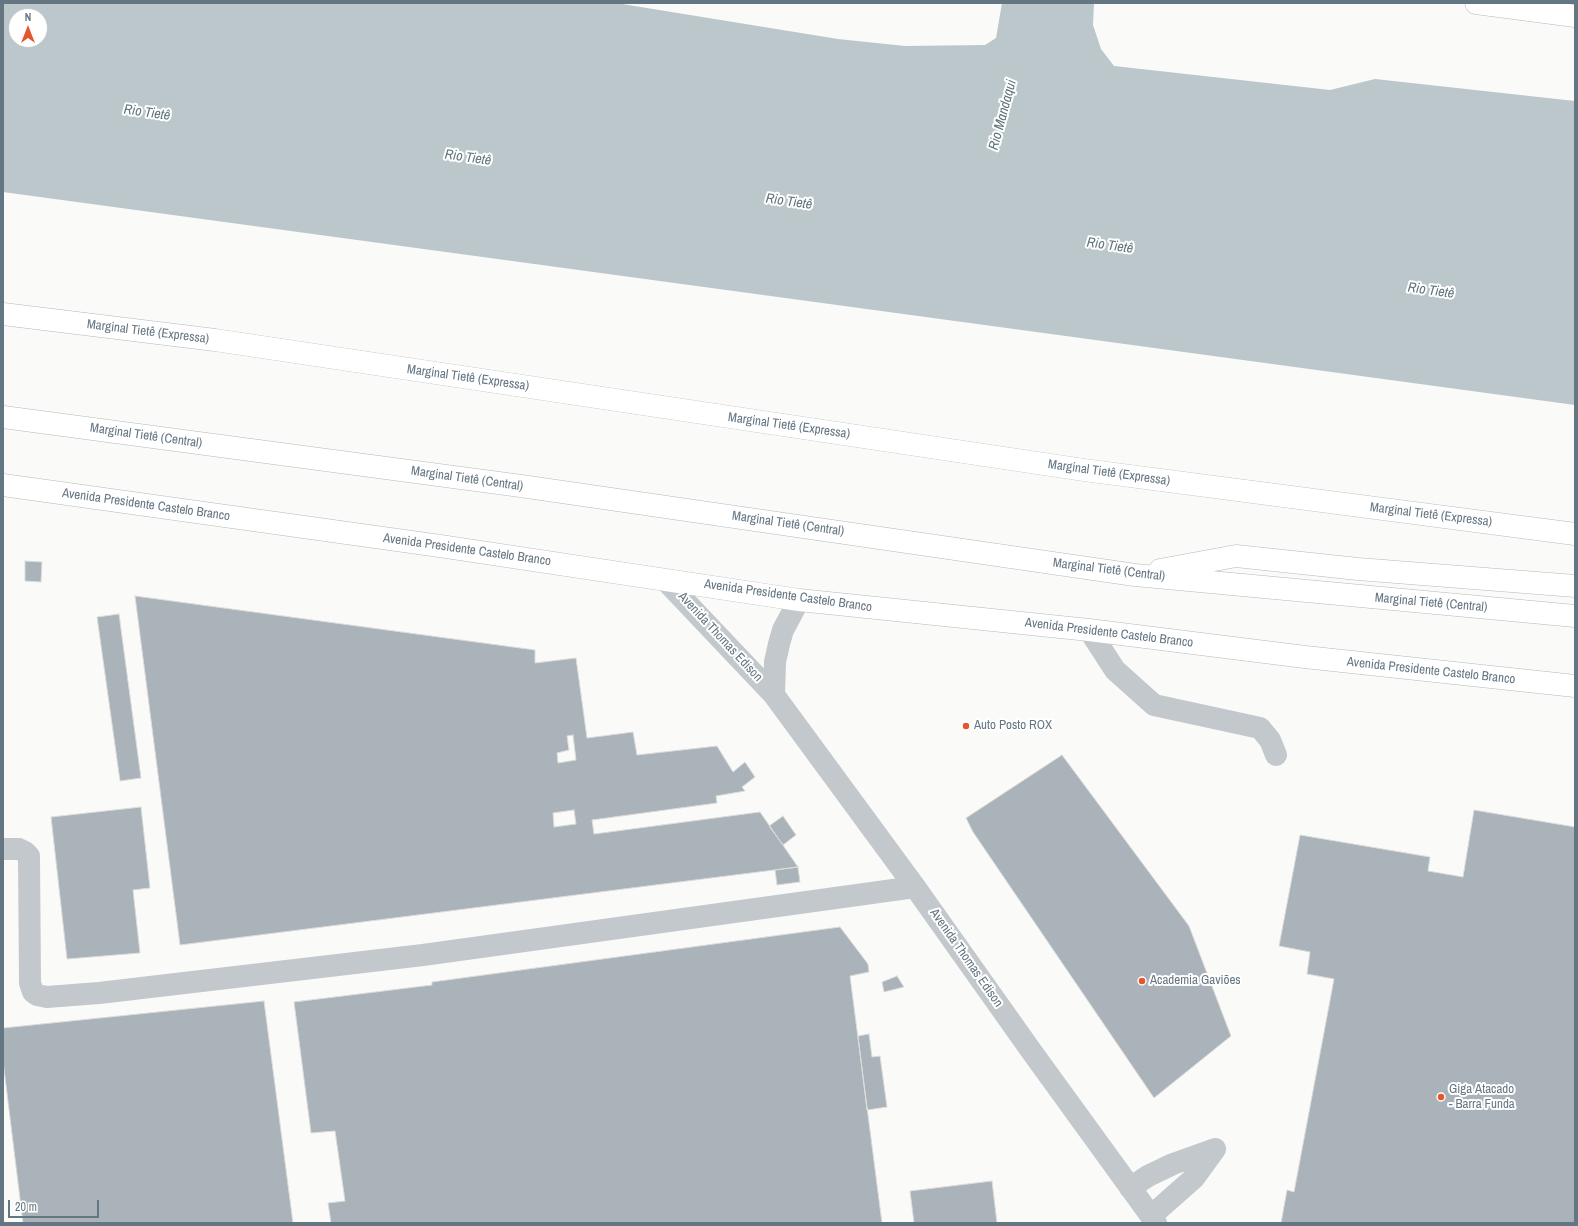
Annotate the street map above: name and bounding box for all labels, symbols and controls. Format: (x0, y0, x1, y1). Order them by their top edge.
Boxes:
north arrow (8, 8, 48, 48)
text: N (25, 10, 31, 24)
water label: Rio Mandaqui (986, 78, 1020, 152)
water label: Rio Tietê (123, 101, 171, 125)
water label: Rio Tietê (444, 146, 492, 170)
water label: Rio Tietê (765, 190, 813, 214)
water label: Rio Tietê (1086, 234, 1134, 258)
water label: Rio Tietê (1407, 279, 1455, 303)
street label: Marginal Tietê (Expressa) (86, 317, 210, 347)
street label: Marginal Tietê (Expressa) (406, 362, 530, 394)
street label: Marginal Tietê (Expressa) (727, 410, 851, 442)
street label: Marginal Tietê (Central) (89, 420, 203, 452)
street label: Marginal Tietê (Expressa) (1047, 457, 1171, 489)
street label: Marginal Tietê (Central) (410, 463, 524, 495)
street label: Avenida Presidente Castelo Branco (61, 485, 231, 525)
street label: Marginal Tietê (Expressa) (1369, 500, 1493, 530)
street label: Marginal Tietê (Central) (731, 508, 845, 540)
street label: Avenida Presidente Castelo Branco (382, 530, 552, 570)
street label: Marginal Tietê (Central) (1052, 555, 1166, 585)
street label: Avenida Presidente Castelo Branco (703, 576, 873, 616)
street label: Avenida Thomas Edison (675, 589, 765, 685)
street label: Marginal Tietê (Central) (1374, 590, 1488, 616)
street label: Avenida Presidente Castelo Branco (1024, 615, 1194, 651)
street label: Avenida Presidente Castelo Branco (1346, 654, 1516, 688)
place label: Auto Posto ROX (974, 718, 1052, 734)
marker: Auto Posto ROX (961, 721, 971, 731)
street label: Avenida Thomas Edison (926, 906, 1006, 1010)
place label: Academia Gaviões (1150, 973, 1241, 989)
marker: Academia Gaviões (1137, 976, 1147, 986)
place label: Giga Atacado - Barra Funda (1449, 1082, 1515, 1113)
marker: Giga Atacado - Barra Funda (1436, 1092, 1446, 1102)
scale bar (10, 1192, 101, 1218)
text: 20 m (15, 1199, 37, 1215)

